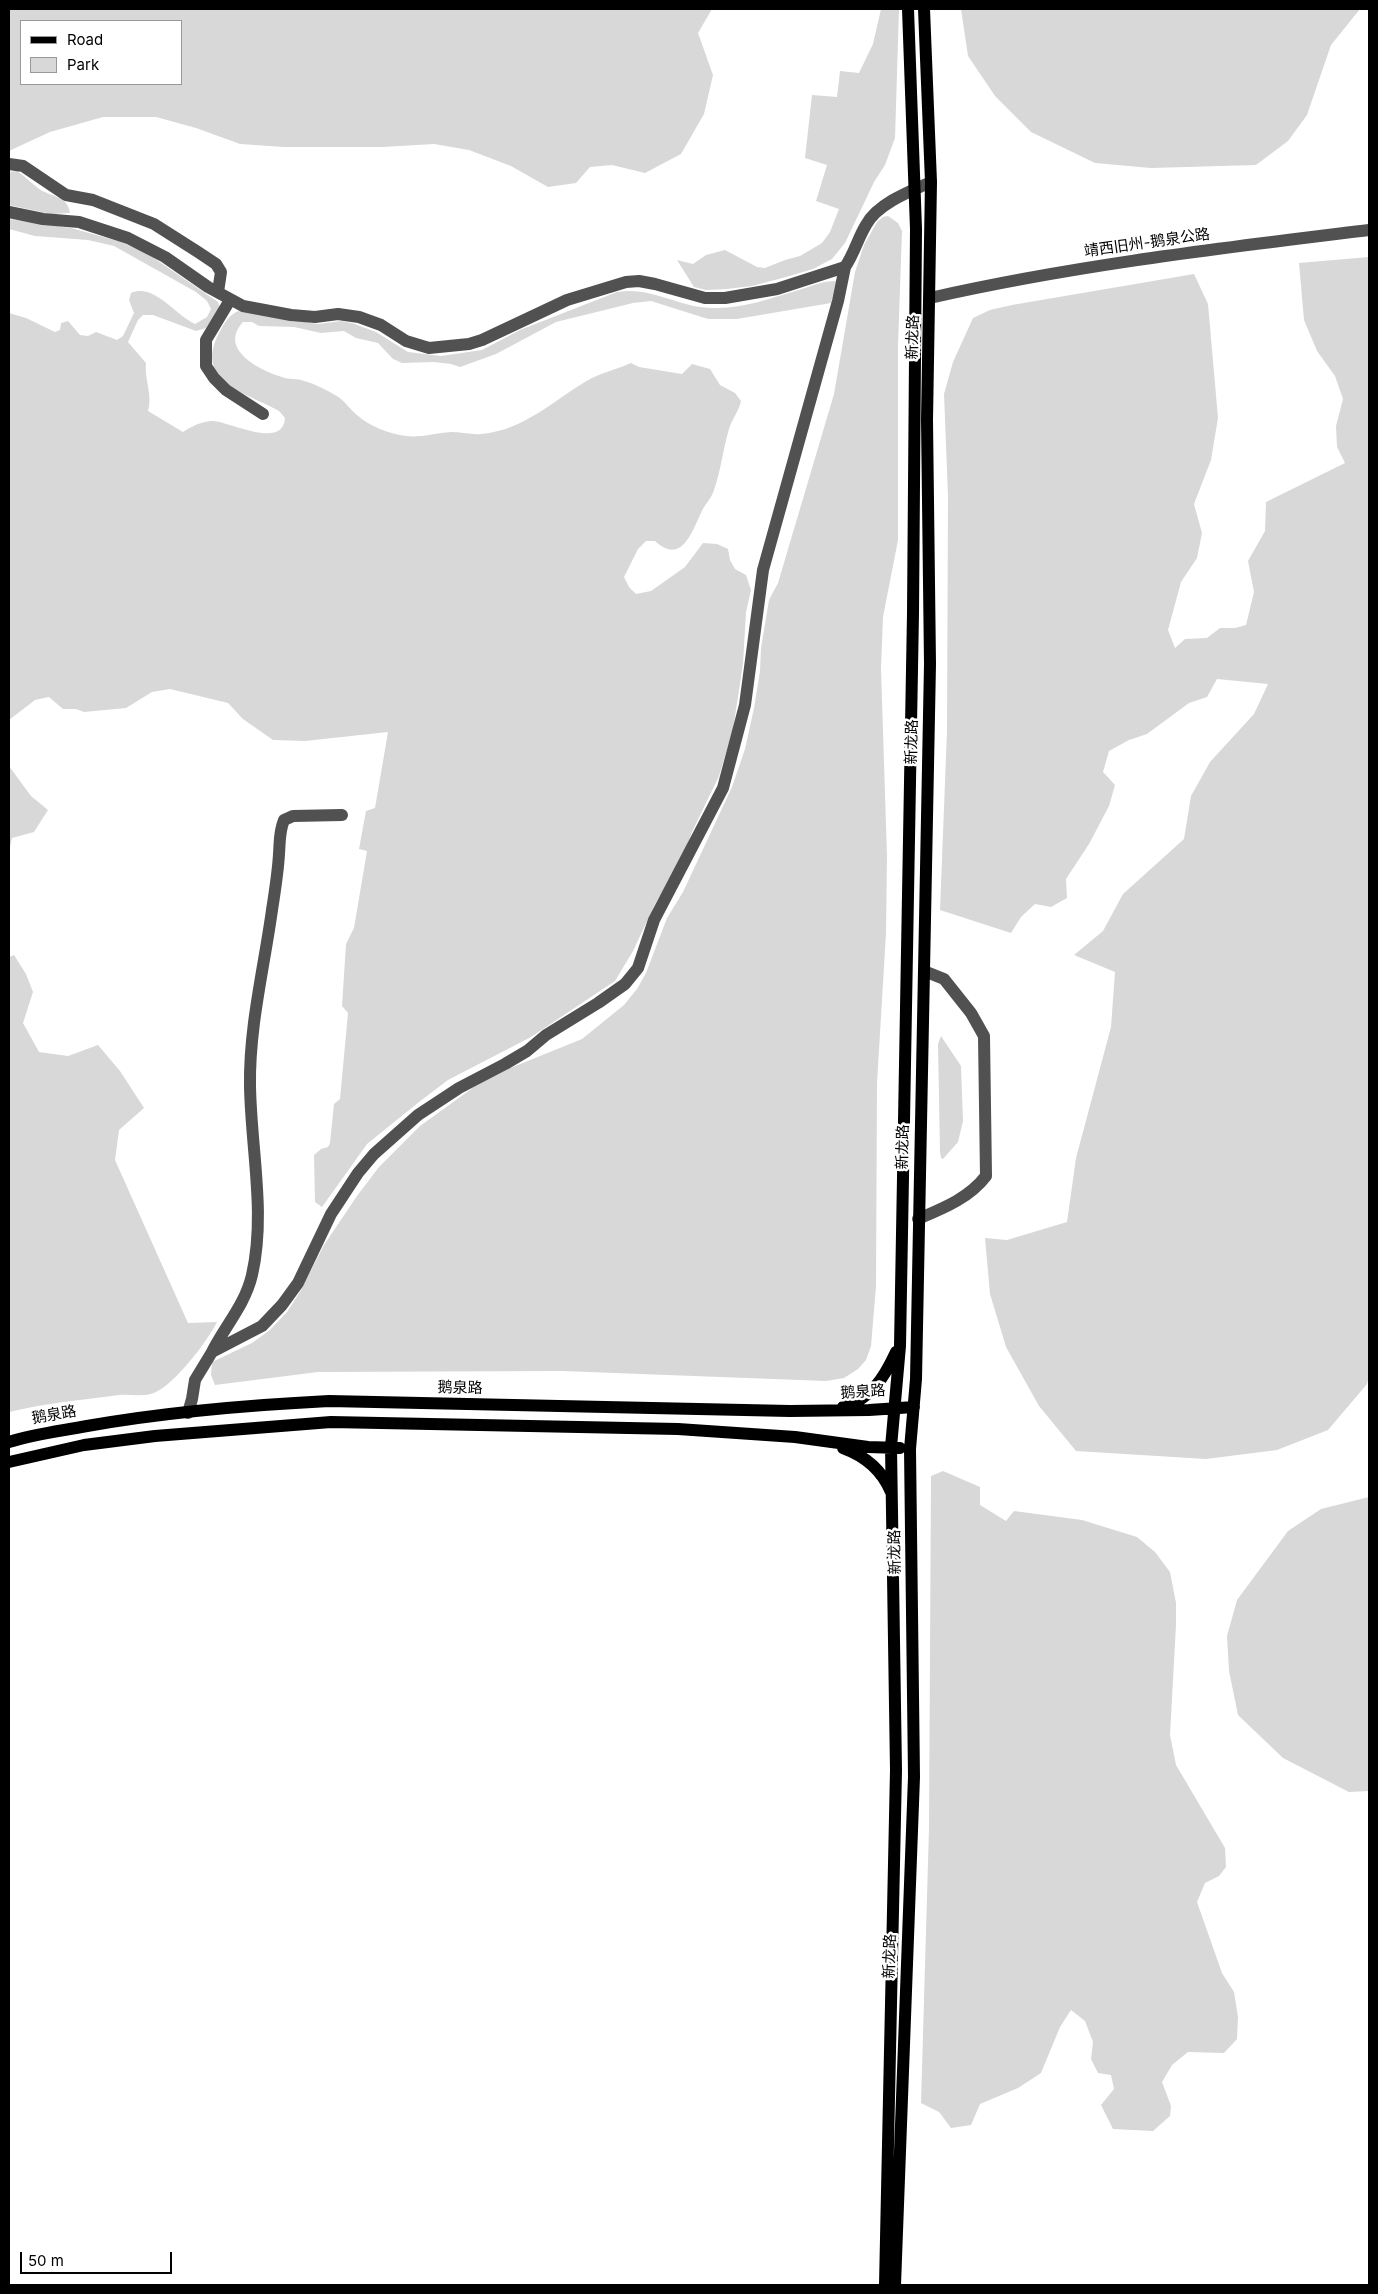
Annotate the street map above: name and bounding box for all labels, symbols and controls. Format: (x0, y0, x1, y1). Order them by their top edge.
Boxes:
legend (20, 20, 182, 85)
text: Road (67, 30, 103, 49)
text: Park (67, 55, 99, 74)
street label: 靖西旧州-鹅泉公路 (1083, 225, 1211, 261)
street label: 新龙路 (903, 314, 923, 360)
street label: 新龙路 (903, 719, 921, 765)
street label: 新龙路 (894, 1124, 912, 1170)
street label: 鹅泉路 (437, 1379, 483, 1397)
street label: 鹅泉路 (840, 1381, 886, 1403)
street label: 鹅泉路 (30, 1402, 78, 1428)
street label: 新龙路 (886, 1529, 904, 1575)
street label: 新龙路 (880, 1933, 900, 1979)
scale bar (22, 2242, 175, 2274)
text: 50 m (28, 2251, 64, 2270)

